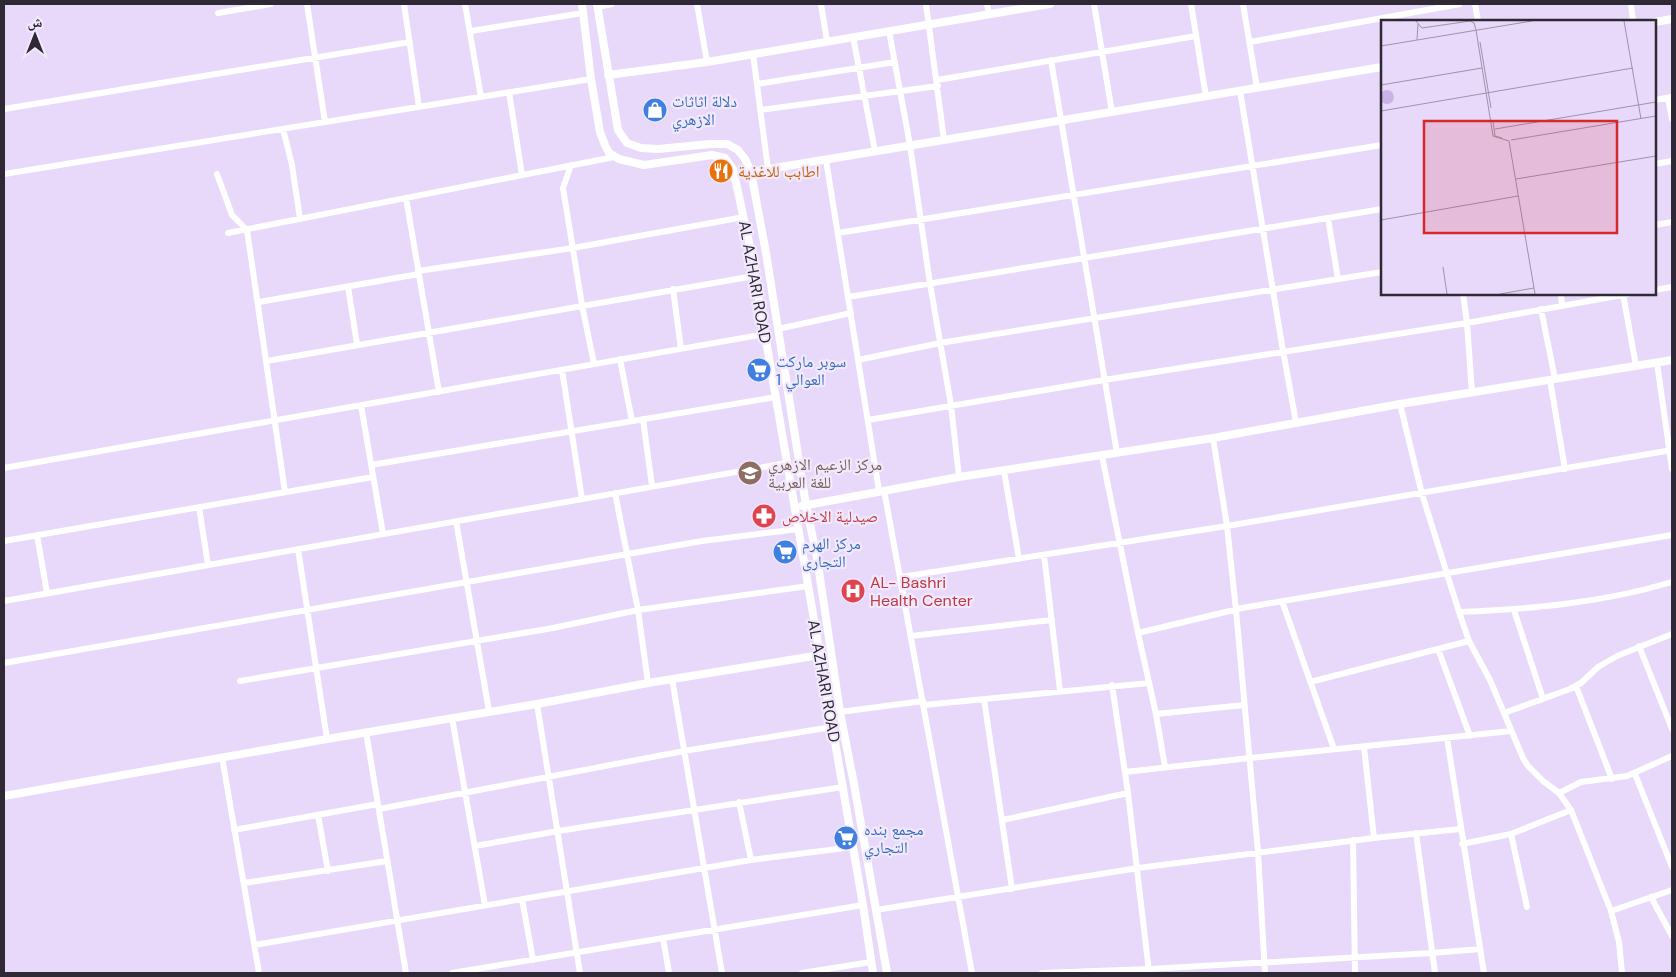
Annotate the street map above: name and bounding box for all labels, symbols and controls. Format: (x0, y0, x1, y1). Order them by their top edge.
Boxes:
north arrow (10, 10, 60, 60)
text: ش (28, 13, 43, 31)
inset map (1381, 20, 1656, 295)
place label: دلالة اثاثات الازهري (672, 91, 737, 132)
shop icon: دلالة اثاثات الازهري (642, 97, 668, 123)
restaurant icon: اطابب للاغذية (708, 158, 734, 184)
place label: اطابب للاغذية (738, 161, 820, 182)
street label: AL AZHARI ROAD (734, 219, 776, 345)
place label: سوبر ماركت العوالي 1 (776, 351, 846, 392)
supermarket icon: سوبر ماركت العوالي 1 (746, 357, 772, 383)
place label: مركز الزعيم الازهري للغة العربية (768, 454, 882, 493)
school or university icon: مركز الزعيم الازهري للغة العربية (737, 460, 763, 486)
pharmacy icon: صيدلية الاخلاص (751, 503, 777, 529)
place label: صيدلية الاخلاص (782, 506, 878, 527)
place label: مركز الهرم التجارى (802, 533, 861, 572)
supermarket icon: مركز الهرم التجارى (772, 539, 798, 565)
place label: AL- Bashri Health Center (870, 572, 973, 611)
hospital icon: AL- Bashri Health Center (840, 578, 866, 604)
street label: AL AZHARI ROAD (803, 618, 845, 744)
place label: مجمع بنده التجاري (864, 819, 924, 860)
supermarket icon: مجمع بنده التجاري (833, 825, 859, 851)

